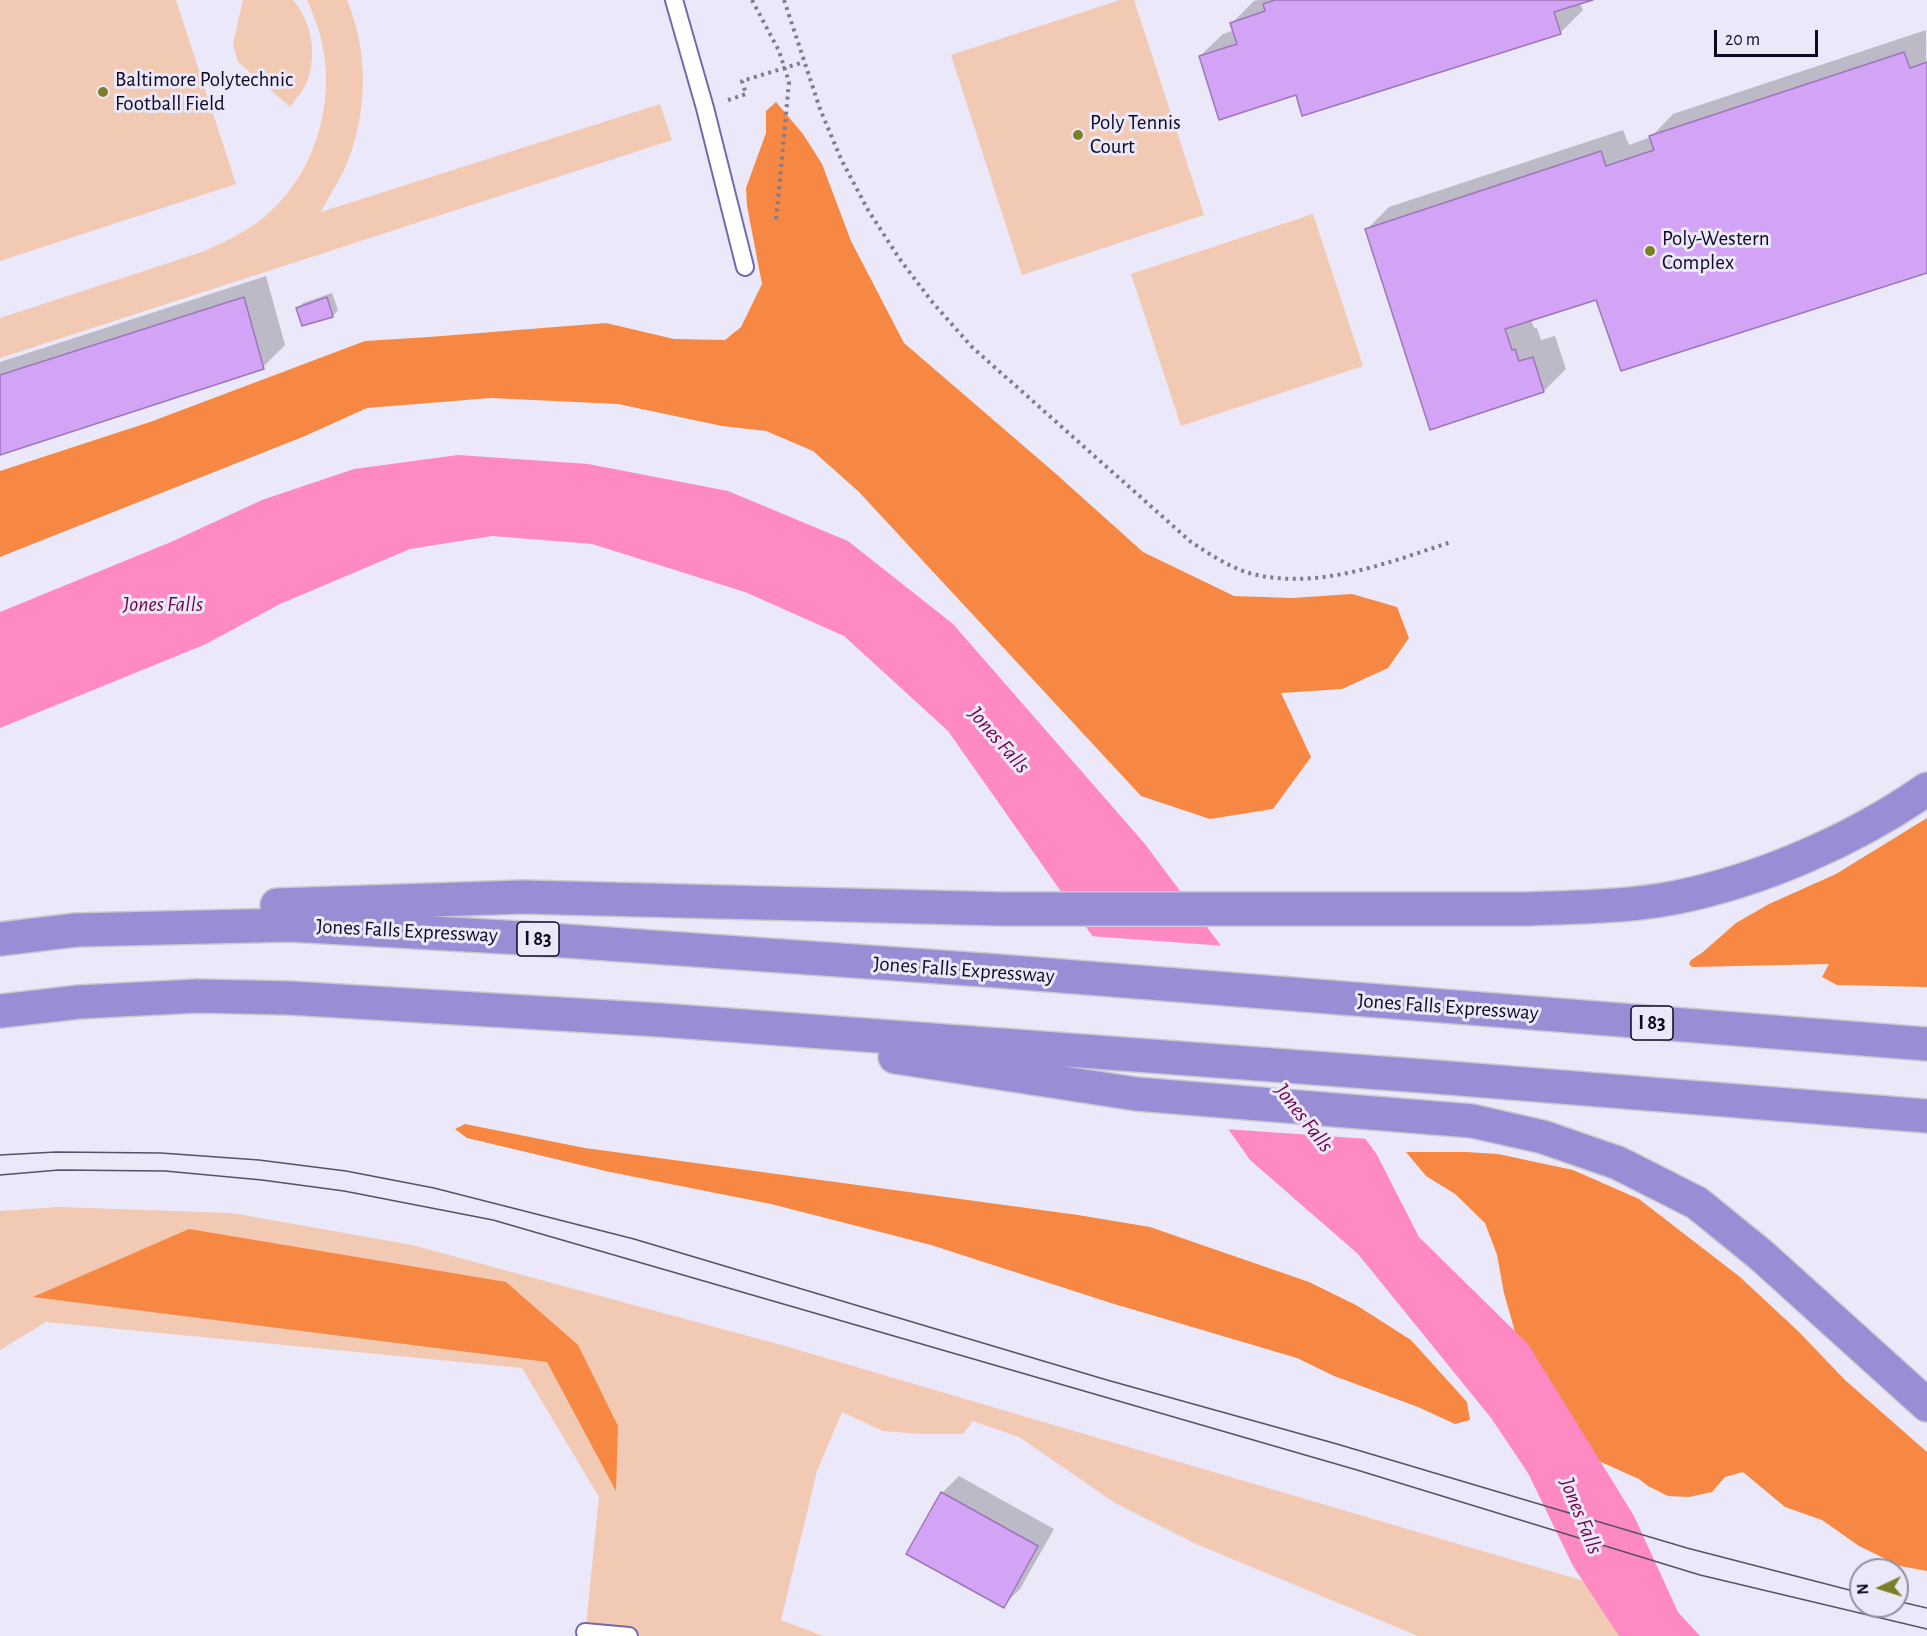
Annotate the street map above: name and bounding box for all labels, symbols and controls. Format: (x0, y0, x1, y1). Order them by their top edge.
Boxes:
scale bar (1717, 18, 1820, 56)
text: 20 m (1725, 31, 1760, 49)
place label: Baltimore Polytechnic Football Field (115, 67, 293, 117)
marker: Baltimore Polytechnic Football Field (96, 85, 110, 99)
place label: Poly Tennis Court (1090, 110, 1181, 160)
marker: Poly Tennis Court (1071, 128, 1085, 142)
place label: Poly-Western Complex (1662, 226, 1770, 276)
marker: Poly-Western Complex (1643, 244, 1657, 258)
water label: Jones Falls (123, 591, 203, 617)
water label: Jones Falls (963, 701, 1035, 779)
street label: Jones Falls Expressway (316, 914, 498, 948)
road number: I 83 (517, 922, 559, 956)
street label: Jones Falls Expressway (872, 951, 1056, 989)
street label: Jones Falls Expressway (1356, 988, 1540, 1026)
road number: I 83 (1631, 1006, 1673, 1040)
water label: Jones Falls (1269, 1078, 1339, 1158)
water label: Jones Falls (1554, 1474, 1608, 1558)
north arrow (1849, 1558, 1909, 1618)
text: N (1855, 1583, 1871, 1595)

